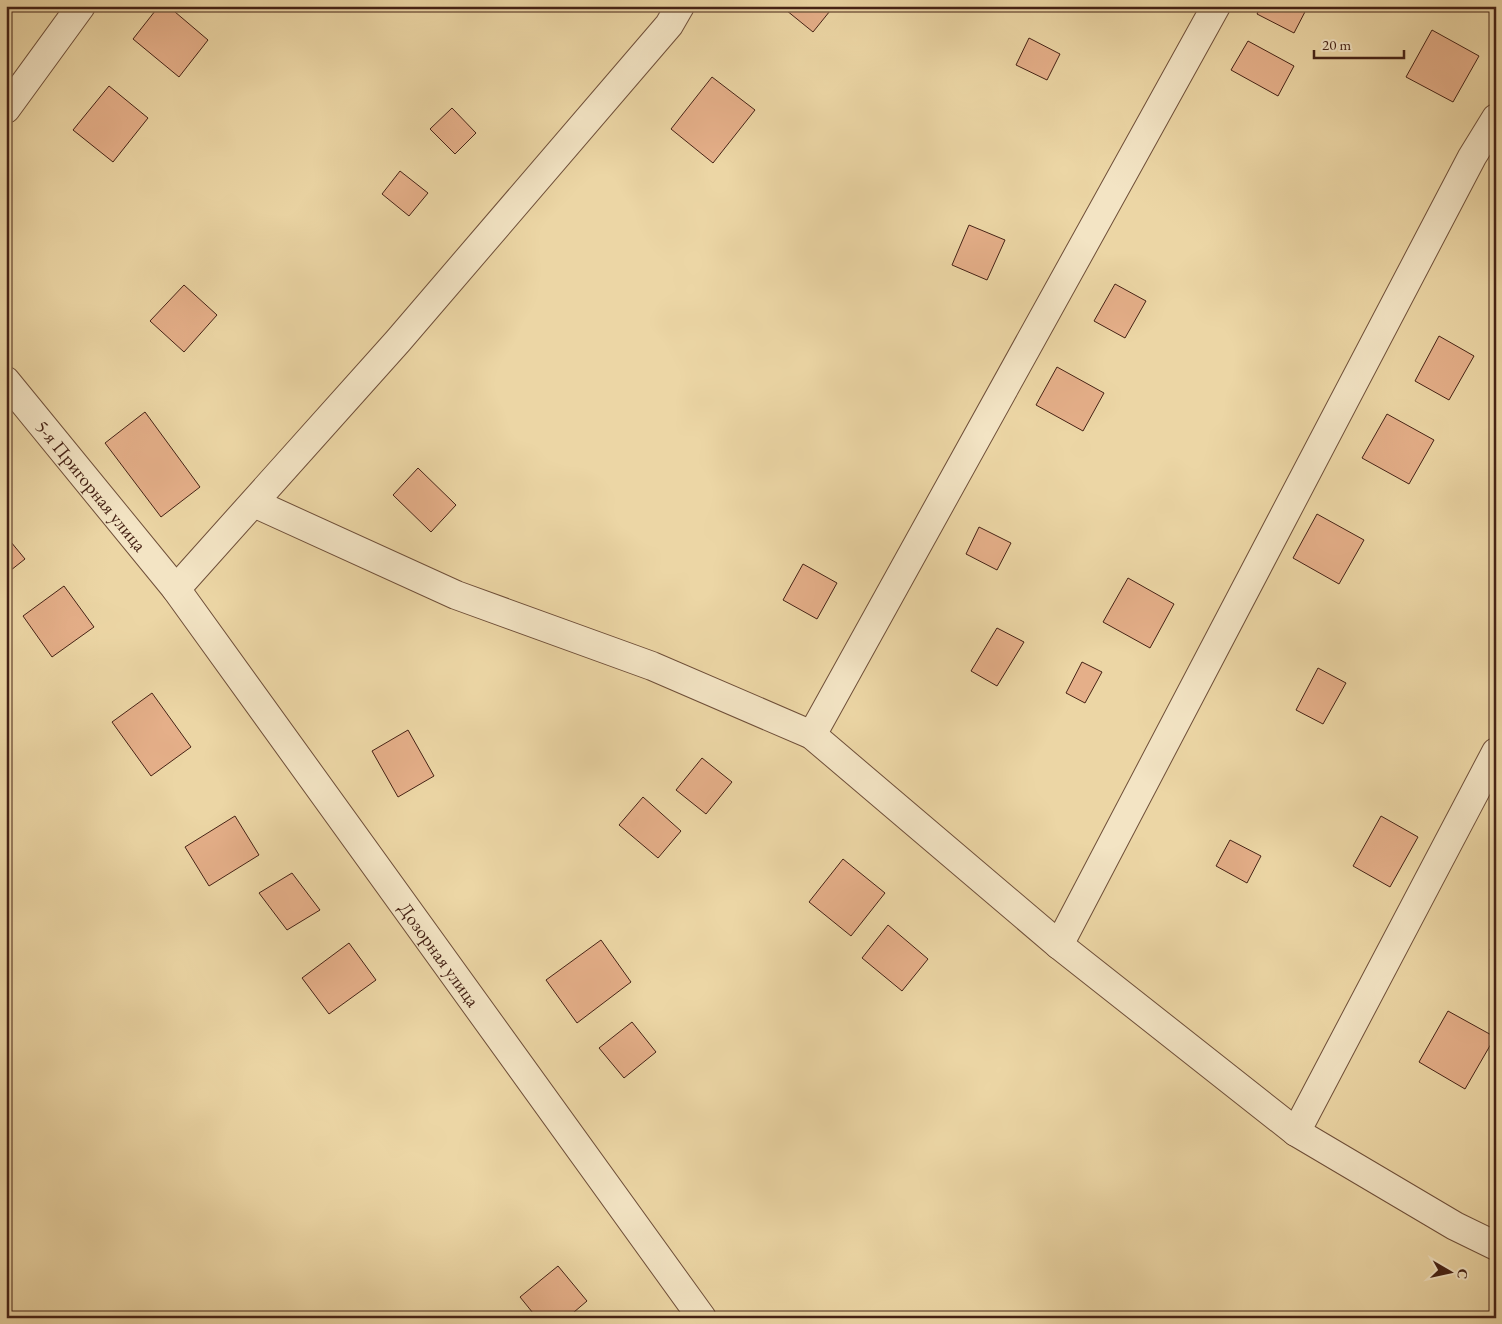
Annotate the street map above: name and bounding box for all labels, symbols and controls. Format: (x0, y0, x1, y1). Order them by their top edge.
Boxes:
scale bar (1314, 28, 1404, 60)
text: 20 m (1322, 35, 1351, 54)
street label: 5-я Пригорная улица (30, 415, 152, 557)
street label: Дозорная улица (393, 897, 486, 1012)
north arrow (1424, 1246, 1474, 1296)
text: С (1453, 1268, 1473, 1280)

